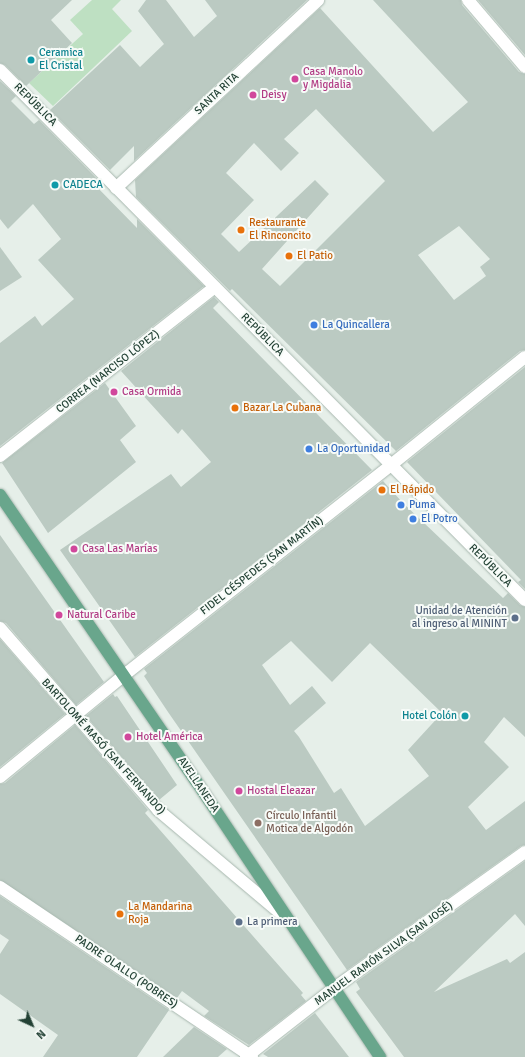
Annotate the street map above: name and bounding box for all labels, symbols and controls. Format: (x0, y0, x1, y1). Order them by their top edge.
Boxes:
place label: Ceramica El Cristal (39, 47, 83, 73)
marker: Ceramica El Cristal (26, 55, 36, 65)
place label: Casa Manolo y Migdalia (303, 66, 363, 92)
street label: SANTA RITA (192, 70, 242, 118)
marker: Casa Manolo y Migdalia (290, 74, 300, 84)
street label: REPÚBLICA (11, 81, 59, 129)
place label: Deisy (261, 88, 287, 102)
marker: Deisy (248, 90, 258, 100)
place label: CADECA (63, 178, 103, 192)
marker: CADECA (50, 180, 60, 190)
place label: Restaurante El Rinconcito (249, 217, 311, 243)
marker: Restaurante El Rinconcito (236, 225, 246, 235)
place label: El Patio (297, 249, 333, 263)
marker: El Patio (284, 251, 294, 261)
street label: REPÚBLICA (238, 311, 286, 359)
place label: La Quincallera (322, 318, 390, 332)
marker: La Quincallera (309, 320, 319, 330)
street label: CORREA (NARCISO LÓPEZ) (54, 328, 162, 416)
place label: Casa Ormida (122, 385, 181, 399)
marker: Casa Ormida (109, 387, 119, 397)
place label: Bazar La Cubana (243, 401, 321, 415)
marker: Bazar La Cubana (230, 403, 240, 413)
place label: La Oportunidad (317, 442, 390, 456)
marker: La Oportunidad (304, 444, 314, 454)
place label: El Rápido (390, 483, 434, 497)
marker: El Rápido (377, 485, 387, 495)
place label: Puma (409, 498, 435, 512)
marker: Puma (396, 500, 406, 510)
place label: El Potro (421, 512, 458, 526)
street label: FIDEL CÉSPEDES (SAN MARTÍN) (198, 514, 326, 618)
marker: El Potro (408, 514, 418, 524)
place label: Casa Las Marías (82, 542, 157, 556)
street label: REPÚBLICA (466, 542, 514, 590)
marker: Casa Las Marías (69, 544, 79, 554)
place label: Unidad de Atención al ingreso al MININT (412, 605, 507, 631)
place label: Natural Caribe (67, 608, 136, 622)
marker: Natural Caribe (54, 610, 64, 620)
marker: Unidad de Atención al ingreso al MININT (510, 613, 520, 623)
street label: BARTOLOMÉ MASÓ (SAN FERNANDO) (38, 676, 168, 818)
place label: Hotel Colón (402, 709, 457, 723)
marker: Hotel Colón (460, 711, 470, 721)
place label: Hotel América (136, 730, 203, 744)
marker: Hotel América (123, 732, 133, 742)
street label: AVELLANEDA (175, 755, 221, 815)
place label: Hostal Eleazar (247, 784, 315, 798)
marker: Hostal Eleazar (234, 786, 244, 796)
place label: Círculo Infantil Motica de Algodón (266, 810, 353, 836)
marker: Círculo Infantil Motica de Algodón (253, 818, 263, 828)
street label: MANUEL RAMÓN SILVA (SAN JOSÉ) (312, 899, 456, 1009)
place label: La Mandarina Roja (128, 901, 192, 927)
marker: La Mandarina Roja (115, 909, 125, 919)
place label: La primera (247, 915, 297, 929)
marker: La primera (234, 917, 244, 927)
street label: PADRE OLALLO (POBRES) (72, 933, 180, 1011)
north arrow (12, 1005, 52, 1045)
text: N (33, 1027, 48, 1041)

